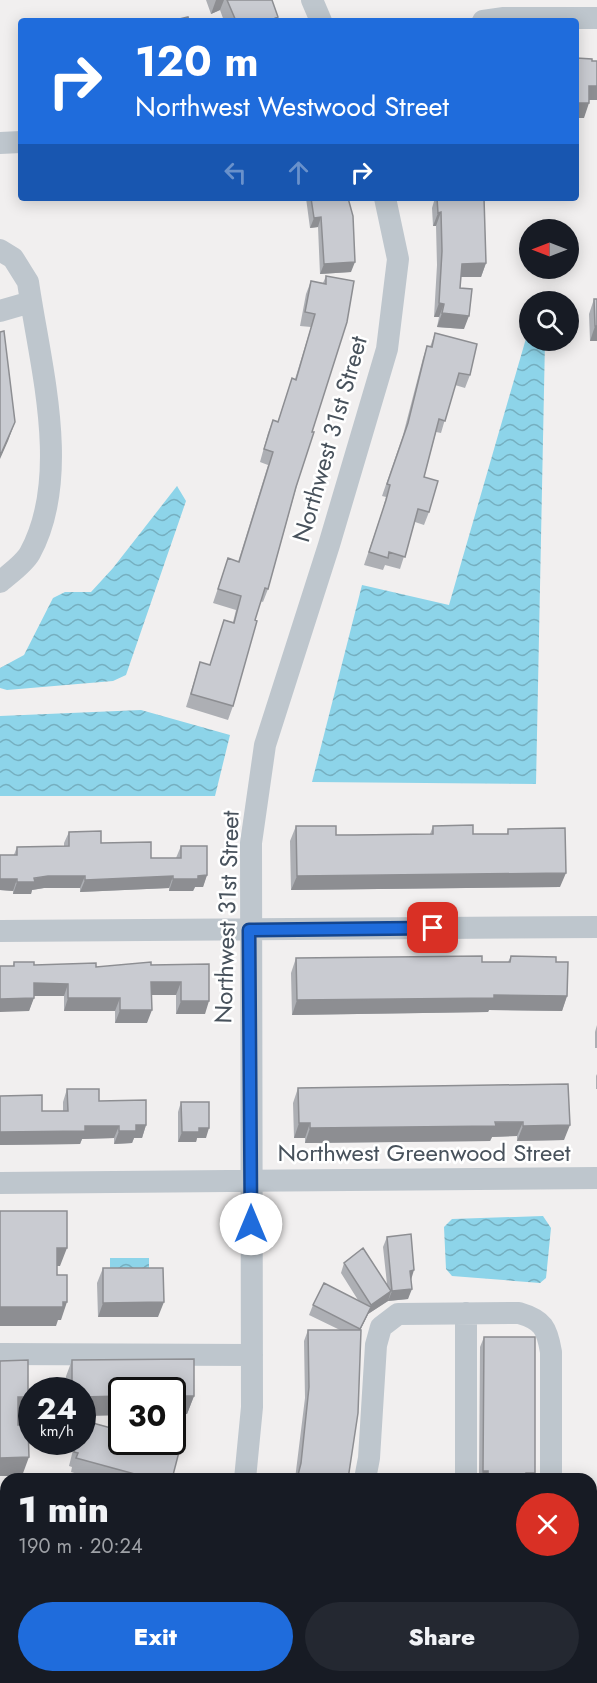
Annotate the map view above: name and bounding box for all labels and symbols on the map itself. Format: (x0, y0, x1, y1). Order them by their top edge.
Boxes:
north arrow (519, 219, 579, 279)
street label: Northwest 31st Street (283, 331, 376, 546)
street label: Northwest 31st Street (205, 810, 248, 1024)
pin (407, 902, 458, 953)
street label: Northwest Greenwood Street (277, 1135, 571, 1170)
position arrow (219, 1192, 283, 1256)
speed limit sign: 30 (108, 1377, 186, 1455)

